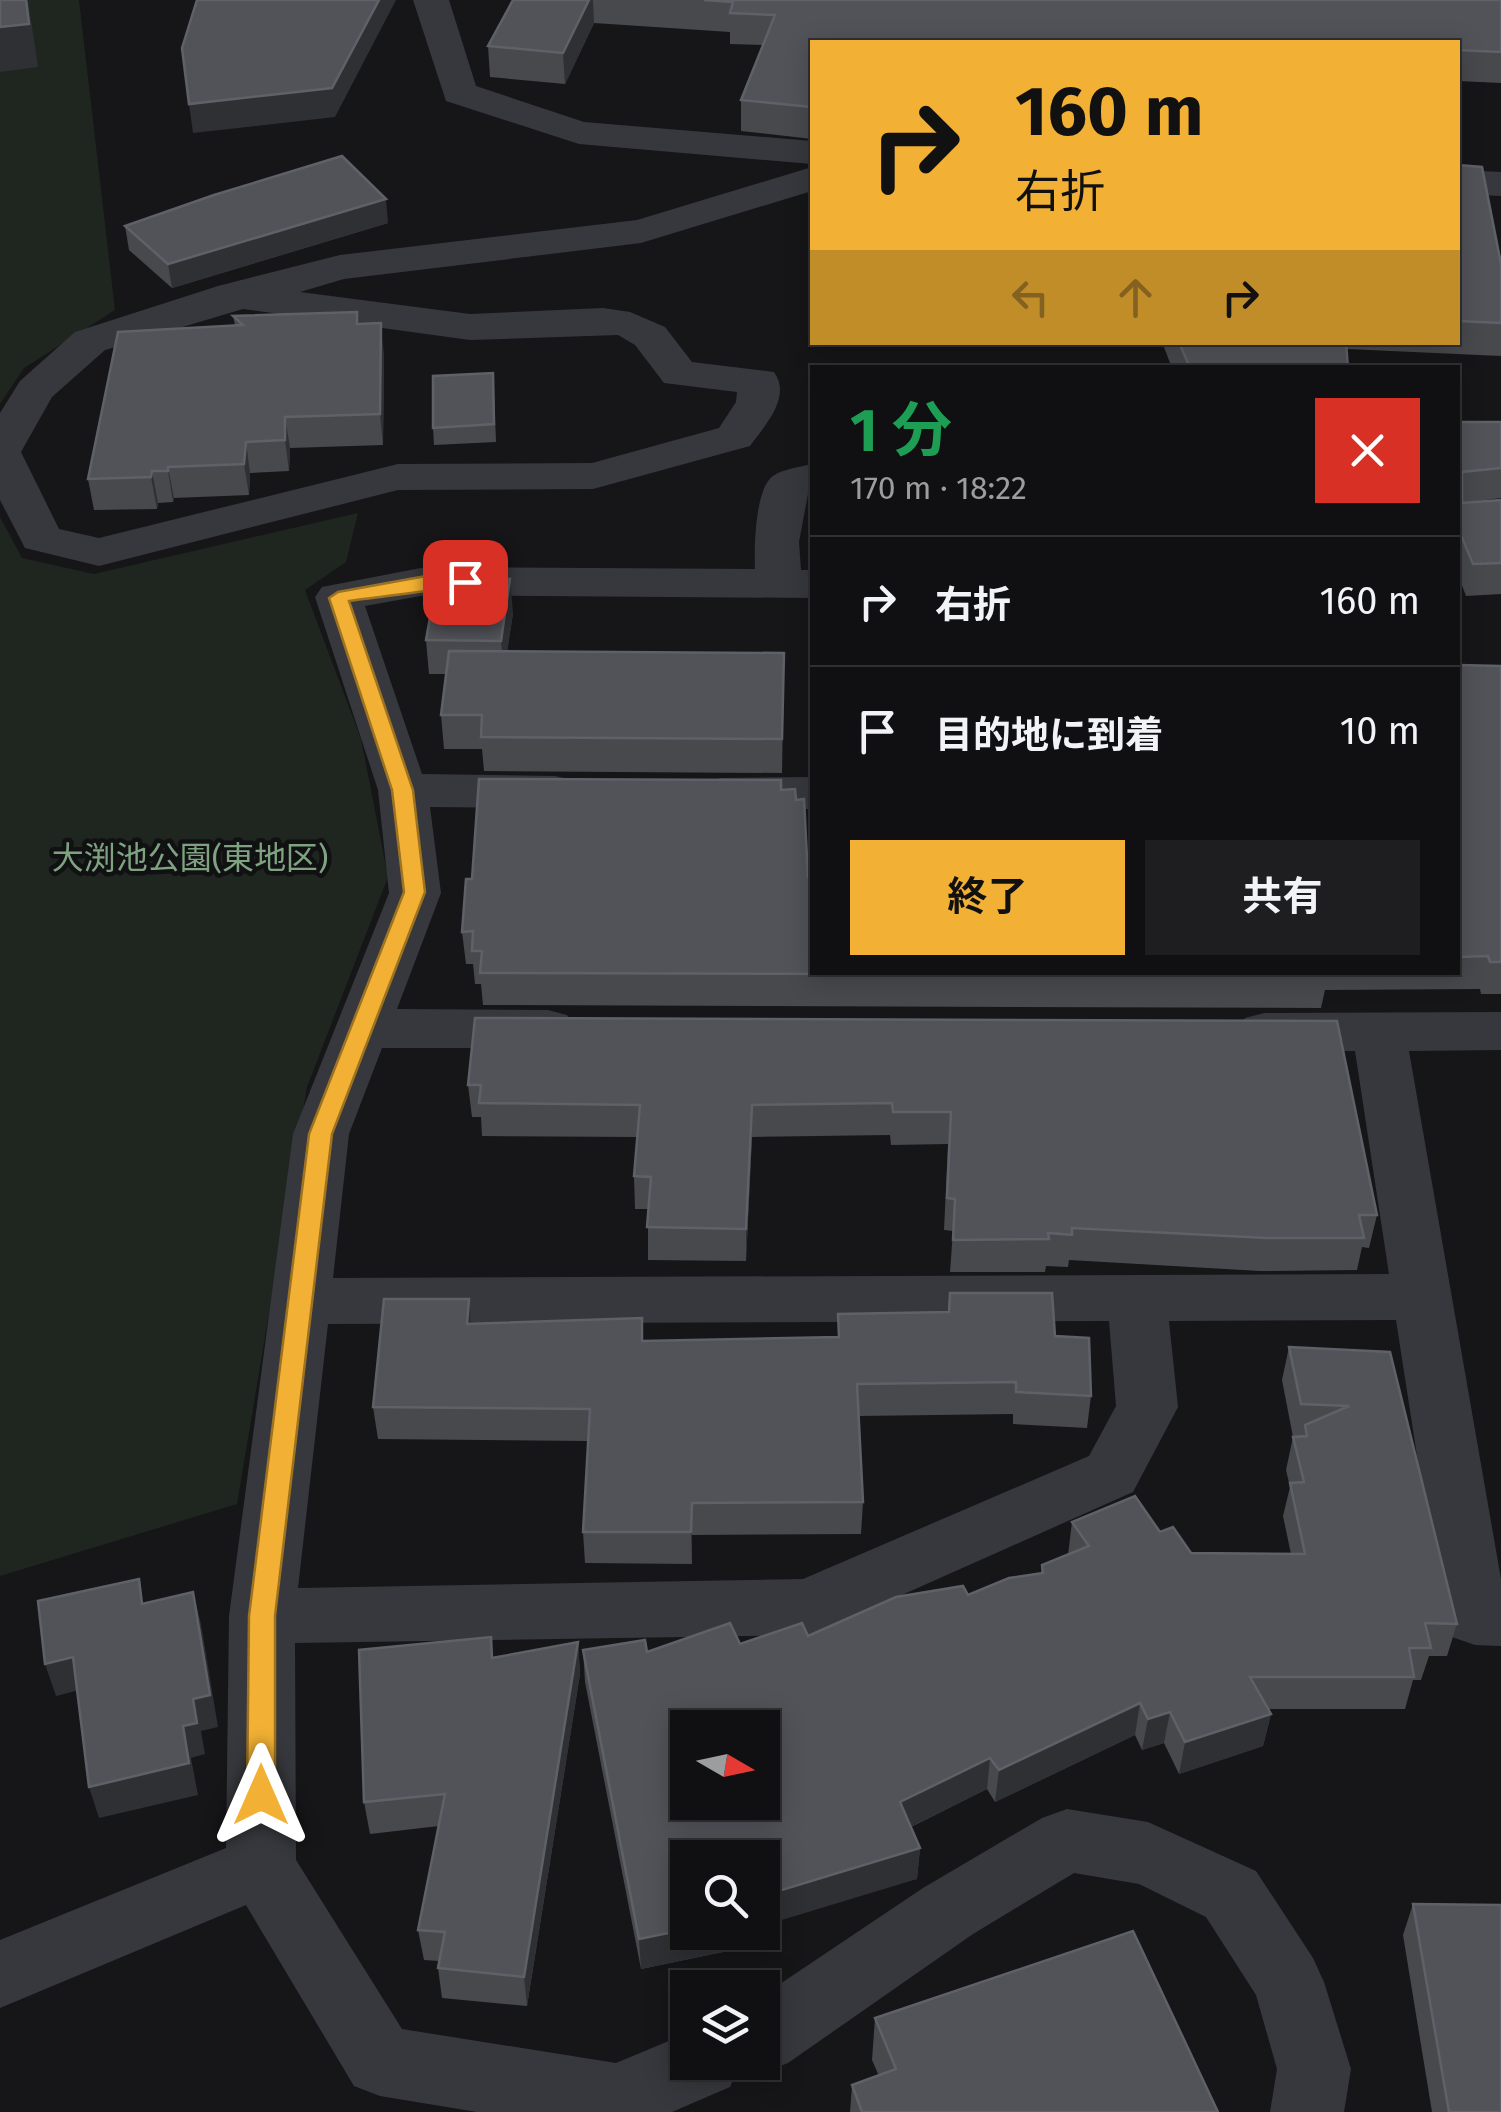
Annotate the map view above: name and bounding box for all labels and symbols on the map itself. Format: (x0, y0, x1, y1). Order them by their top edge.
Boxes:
pin (423, 540, 508, 625)
park label: 大渕池公園(東地区) (52, 839, 328, 877)
north arrow (670, 1710, 780, 1820)
position arrow (209, 1743, 313, 1847)

